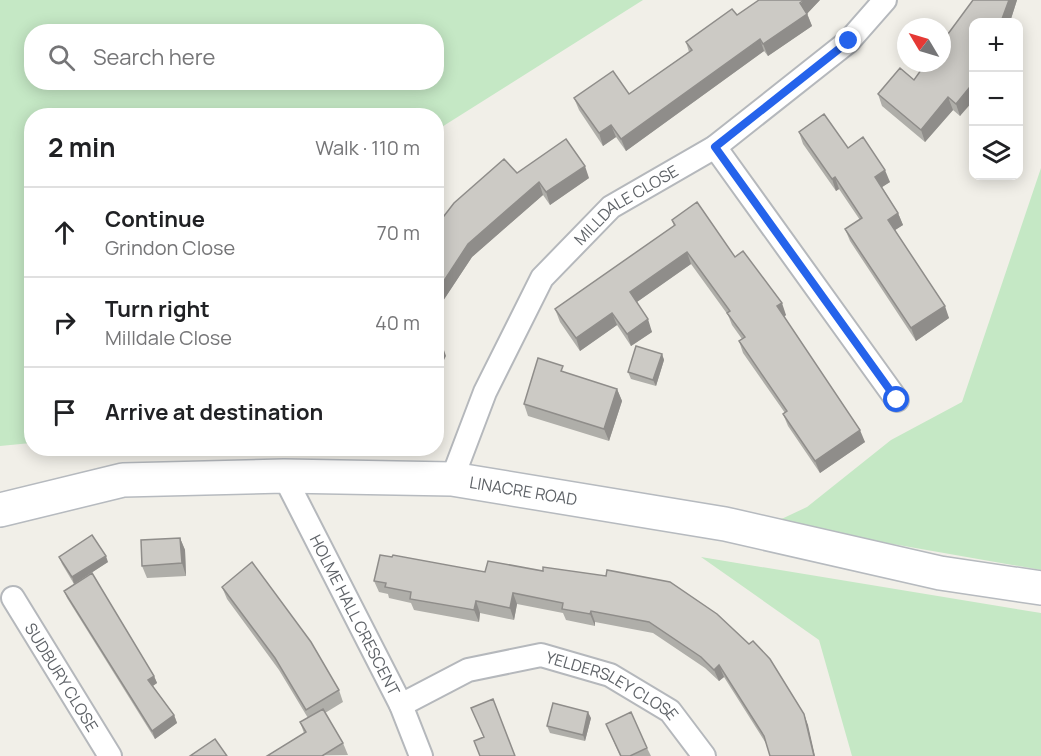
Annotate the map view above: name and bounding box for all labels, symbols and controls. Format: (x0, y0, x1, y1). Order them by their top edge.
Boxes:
north arrow (897, 18, 951, 72)
map controls (969, 18, 1023, 180)
button: + (969, 18, 1023, 72)
search box (24, 24, 444, 90)
route end (835, 27, 861, 53)
icon: search (45, 41, 78, 74)
text: Search here (93, 42, 215, 72)
button: − (969, 72, 1023, 126)
button: layers (969, 126, 1023, 180)
text: 2 min (48, 129, 116, 165)
text: Walk · 110 m (315, 134, 420, 161)
street label: MILLDALE CLOSE (569, 160, 682, 250)
text: Continue (105, 204, 205, 234)
icon: ahead (48, 216, 81, 249)
text: 70 m (377, 219, 420, 246)
text: Grindon Close (105, 234, 235, 261)
text: Turn right (105, 294, 210, 324)
icon: right (48, 306, 81, 339)
text: 40 m (375, 309, 420, 336)
text: Milldale Close (105, 324, 232, 351)
route start (883, 386, 909, 412)
icon: arrive (48, 396, 81, 429)
text: Arrive at destination (105, 397, 323, 427)
street label: LINACRE ROAD (468, 471, 579, 511)
street label: HOLME HALL CRESCENT (305, 531, 405, 699)
street label: SUDBURY CLOSE (20, 619, 104, 736)
street label: YELDERSLEY CLOSE (543, 646, 684, 724)

